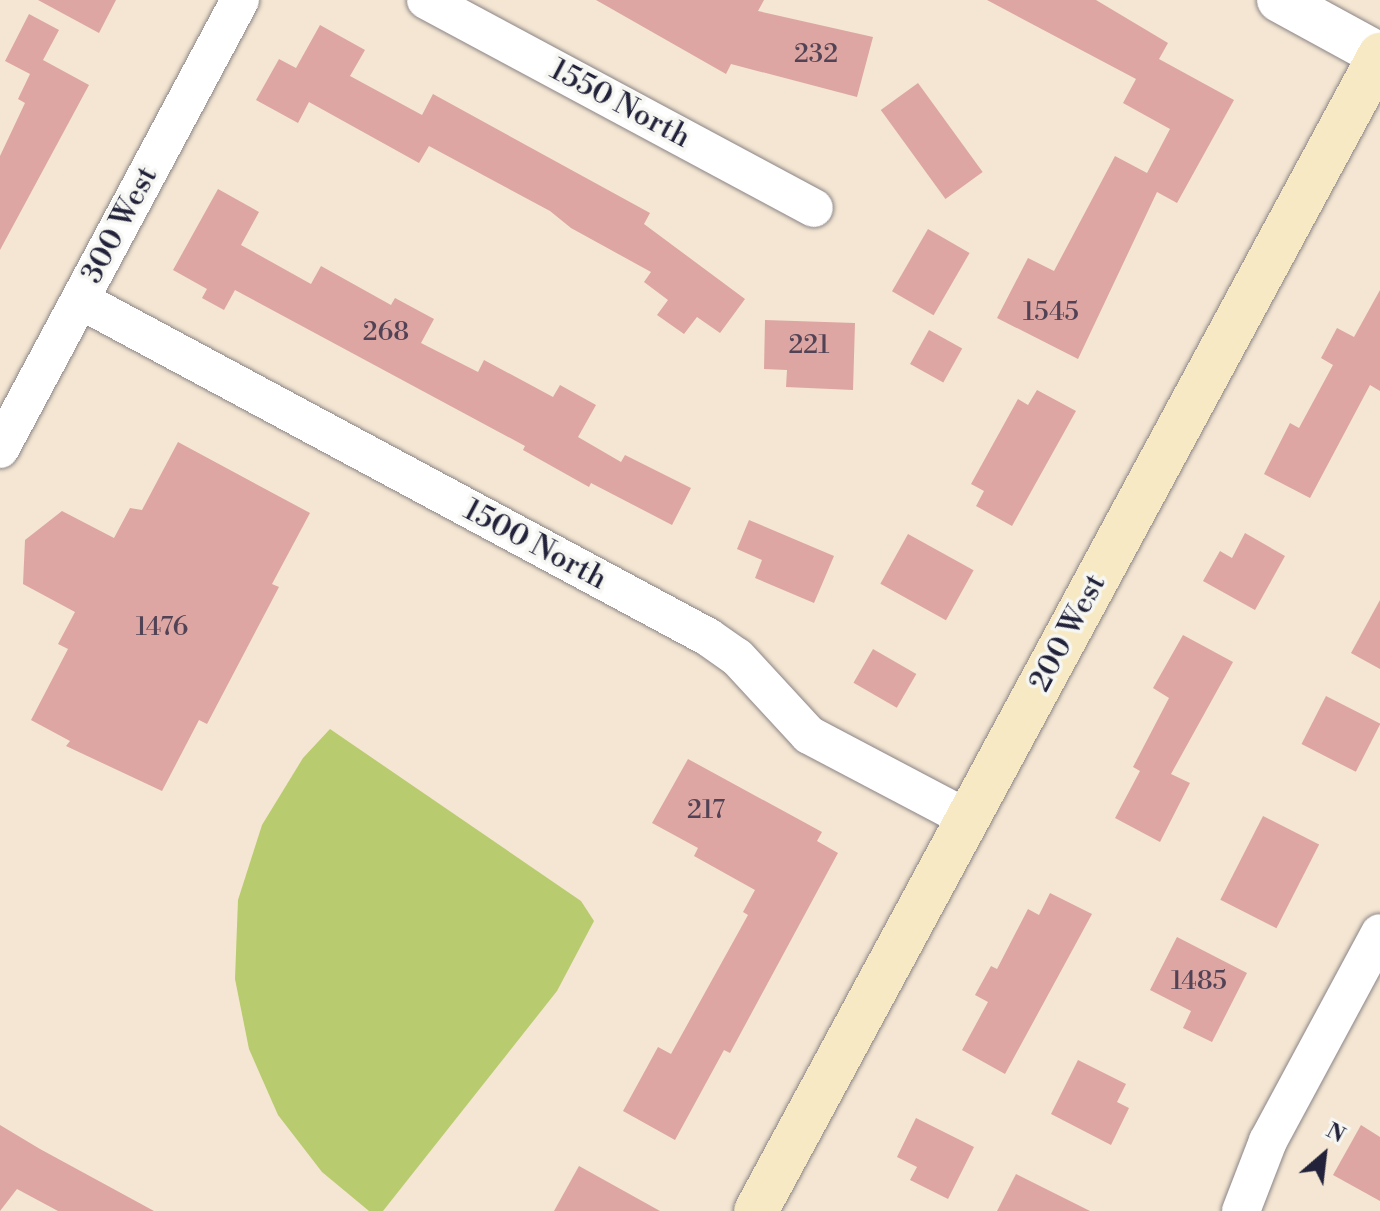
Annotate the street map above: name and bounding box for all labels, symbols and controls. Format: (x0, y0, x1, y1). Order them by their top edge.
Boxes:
house number: 232 (794, 39, 838, 71)
street label: 1550 North (544, 52, 696, 156)
street label: 300 West (74, 161, 166, 289)
house number: 1545 (1023, 297, 1079, 329)
house number: 268 (363, 317, 409, 349)
house number: 221 (788, 330, 830, 362)
street label: 1500 North (457, 492, 613, 598)
street label: 200 West (1022, 568, 1114, 698)
house number: 1476 (136, 612, 188, 644)
house number: 217 (687, 795, 725, 827)
house number: 1485 (1171, 966, 1227, 998)
north arrow (1284, 1115, 1364, 1195)
text: N (1321, 1117, 1350, 1149)

